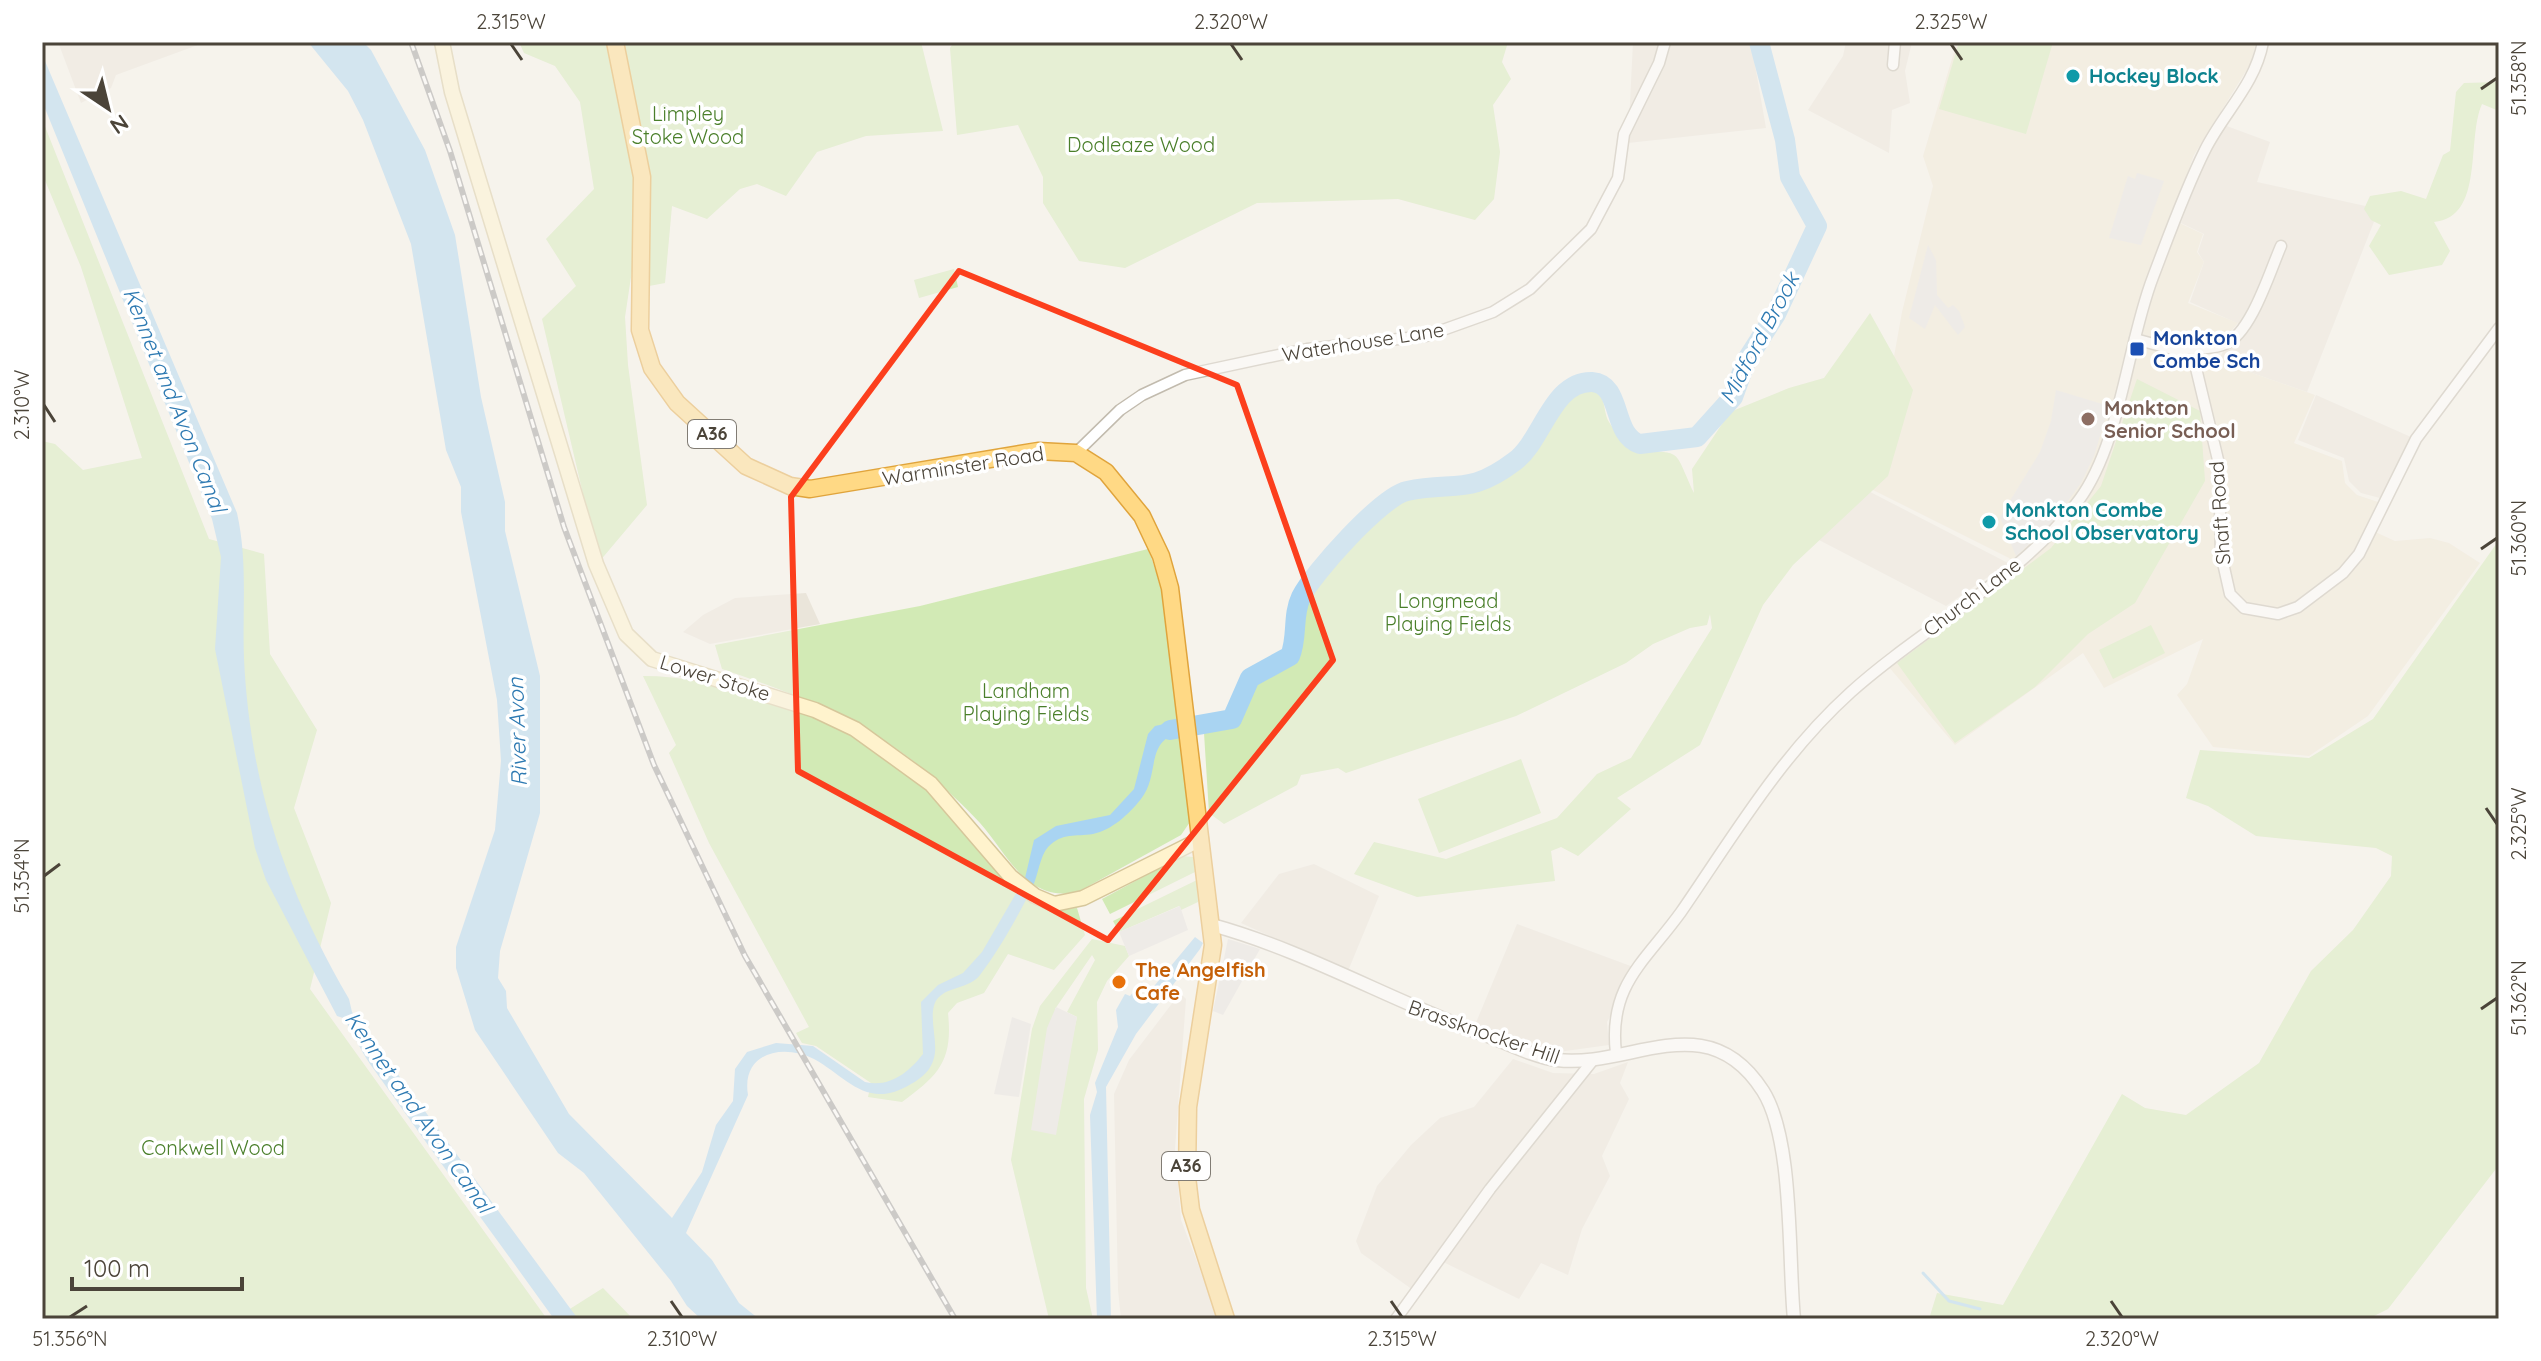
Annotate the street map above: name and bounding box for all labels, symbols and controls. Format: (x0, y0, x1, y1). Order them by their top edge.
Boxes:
text: 2.315°W (476, 9, 546, 34)
text: 2.320°W (1194, 9, 1268, 34)
text: 2.325°W (1914, 9, 1988, 34)
text: 51.358°N (2506, 40, 2531, 116)
place label: Hockey Block (2089, 63, 2219, 88)
marker: Hockey Block (2064, 67, 2082, 85)
north arrow (68, 68, 148, 148)
park label: Limpley Stoke Wood (632, 101, 744, 149)
text: N (105, 108, 134, 140)
park label: Dodleaze Wood (1067, 132, 1215, 157)
water label: Midford Brook (1713, 266, 1806, 408)
water label: Kennet and Avon Canal (117, 284, 234, 519)
street label: Waterhouse Lane (1280, 316, 1446, 367)
place label: Monkton Combe Sch (2153, 325, 2260, 373)
marker: Monkton Combe Sch (2128, 340, 2146, 358)
text: 2.310°W (9, 370, 34, 440)
place label: Monkton Senior School (2104, 395, 2236, 443)
marker: Monkton Senior School (2079, 410, 2097, 428)
road number: A36 (688, 420, 736, 448)
street label: Warminster Road (880, 440, 1045, 491)
street label: Shaft Road (2203, 460, 2236, 566)
place label: Monkton Combe School Observatory (2005, 497, 2199, 545)
text: 51.360°N (2506, 500, 2531, 576)
marker: Monkton Combe School Observatory (1980, 513, 1998, 531)
street label: Church Lane (1918, 552, 2025, 641)
park label: Longmead Playing Fields (1385, 588, 1511, 636)
street label: Lower Stoke (657, 649, 773, 706)
water label: River Avon (501, 676, 533, 787)
park label: Landham Playing Fields (963, 678, 1089, 726)
text: 2.325°W (2506, 787, 2531, 861)
text: 51.354°N (9, 838, 34, 914)
place label: The Angelfish Cafe (1135, 957, 1266, 1005)
text: 51.362°N (2506, 960, 2531, 1036)
marker: The Angelfish Cafe (1110, 973, 1128, 991)
street label: Brassknocker Hill (1405, 994, 1563, 1069)
water label: Kennet and Avon Canal (339, 1006, 501, 1221)
park label: Conkwell Wood (141, 1135, 285, 1160)
road number: A36 (1162, 1152, 1210, 1180)
scale bar (72, 1241, 242, 1291)
text: 100 m (84, 1253, 150, 1283)
text: 51.356°N (32, 1326, 108, 1351)
text: 2.310°W (647, 1326, 717, 1351)
text: 2.315°W (1367, 1326, 1437, 1351)
text: 2.320°W (2085, 1326, 2159, 1351)

